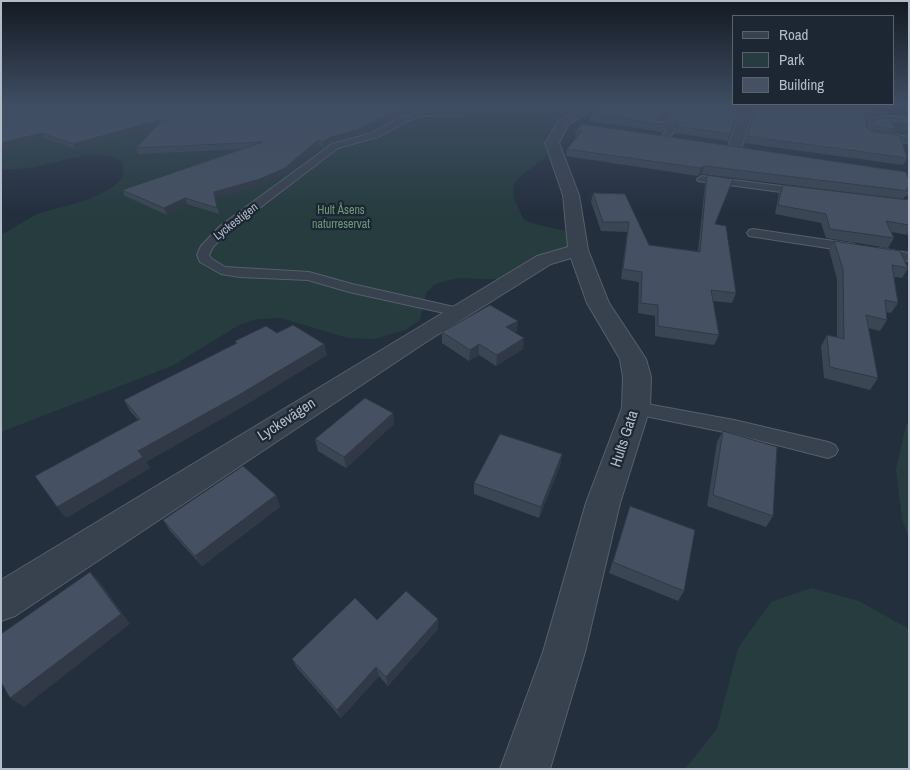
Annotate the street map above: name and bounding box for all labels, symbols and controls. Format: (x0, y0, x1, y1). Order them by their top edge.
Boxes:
legend (732, 15, 895, 105)
text: Road (779, 24, 808, 45)
text: Park (779, 49, 804, 70)
text: Building (779, 74, 824, 95)
street label: Lyckestigen (211, 200, 261, 244)
park label: Hult Åsens naturreservat (312, 204, 370, 232)
street label: Lyckevägen (255, 395, 319, 445)
street label: Hults Gata (607, 409, 643, 469)

